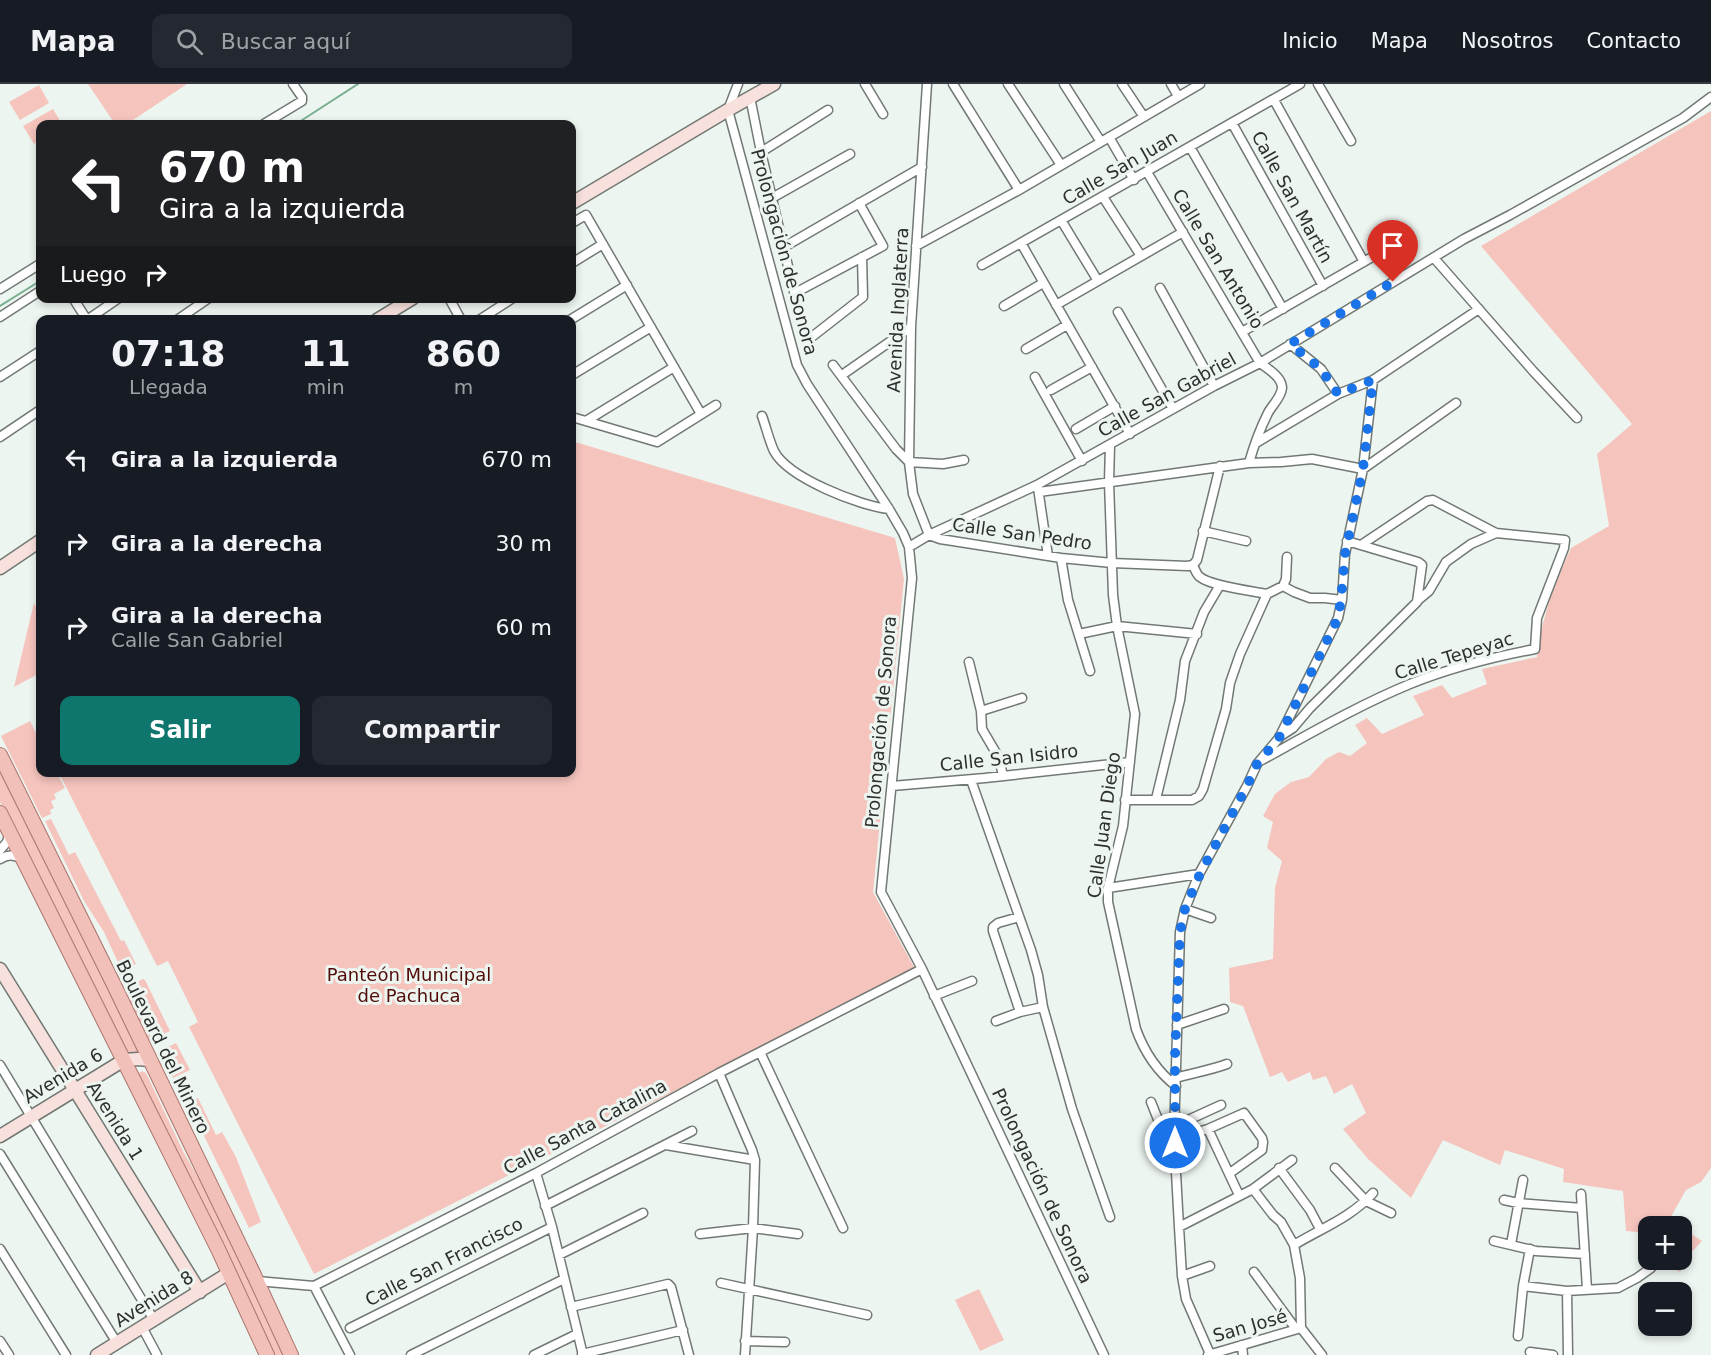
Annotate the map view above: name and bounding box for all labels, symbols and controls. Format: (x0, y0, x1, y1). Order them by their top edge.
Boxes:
search box (152, 14, 572, 68)
text: Mapa (30, 25, 116, 58)
icon: search (173, 25, 206, 58)
text: Buscar aquí (221, 29, 350, 54)
text: Inicio (1282, 29, 1338, 53)
text: Mapa (1371, 29, 1428, 53)
text: Nosotros (1461, 29, 1553, 53)
text: Contacto (1586, 29, 1681, 53)
street label: Calle San Juan (1059, 126, 1181, 209)
street label: Calle San Martín (1248, 127, 1337, 266)
text: 670 m (159, 143, 305, 192)
icon: left (60, 144, 138, 222)
street label: Prolongación de Sonora (747, 146, 822, 357)
street label: Calle San Antonio (1168, 185, 1268, 332)
text: Gira a la izquierda (159, 193, 406, 224)
pin (1367, 220, 1418, 282)
street label: Avenida Inglaterra (883, 227, 912, 393)
icon: arrive (1376, 229, 1409, 262)
icon: right (139, 258, 172, 291)
text: Luego (60, 262, 127, 287)
text: 07:18 (111, 333, 226, 374)
text: 11 (301, 333, 351, 374)
text: 860 (426, 333, 501, 374)
street label: Calle San Gabriel (1094, 348, 1240, 441)
text: Llegada (129, 375, 208, 399)
text: min (307, 375, 345, 399)
text: m (454, 375, 473, 399)
icon: left (60, 443, 93, 476)
text: Gira a la izquierda (111, 447, 338, 472)
text: 670 m (482, 447, 552, 472)
street label: Calle San Pedro (951, 513, 1093, 554)
icon: right (60, 527, 93, 560)
text: Gira a la derecha (111, 531, 323, 556)
text: 30 m (496, 531, 552, 556)
text: Gira a la derecha (111, 603, 323, 628)
icon: right (60, 611, 93, 644)
text: 60 m (496, 615, 552, 640)
street label: Prolongación de Sonora (861, 615, 900, 829)
street label: Calle Tepeyac (1392, 627, 1516, 684)
text: Calle San Gabriel (111, 628, 283, 652)
button: Salir (60, 696, 300, 765)
button: Compartir (312, 696, 552, 765)
street label: Calle San Isidro (939, 740, 1079, 775)
street label: Calle Juan Diego (1083, 750, 1124, 900)
street label: Boulevard del Minero (112, 956, 215, 1137)
park label: Panteón Municipal de Pachuca (327, 964, 491, 1006)
street label: Avenida 6 (19, 1044, 106, 1107)
street label: Calle Santa Catalina (499, 1075, 670, 1179)
street label: Avenida 1 (83, 1077, 148, 1164)
street label: Prolongación de Sonora (988, 1085, 1097, 1287)
position arrow (1143, 1111, 1207, 1175)
street label: Calle San Francisco (361, 1213, 526, 1310)
map controls (1638, 1216, 1692, 1336)
button: + (1638, 1216, 1692, 1270)
street label: Avenida 8 (110, 1266, 197, 1331)
button: − (1638, 1282, 1692, 1336)
street label: San José (1210, 1305, 1289, 1346)

